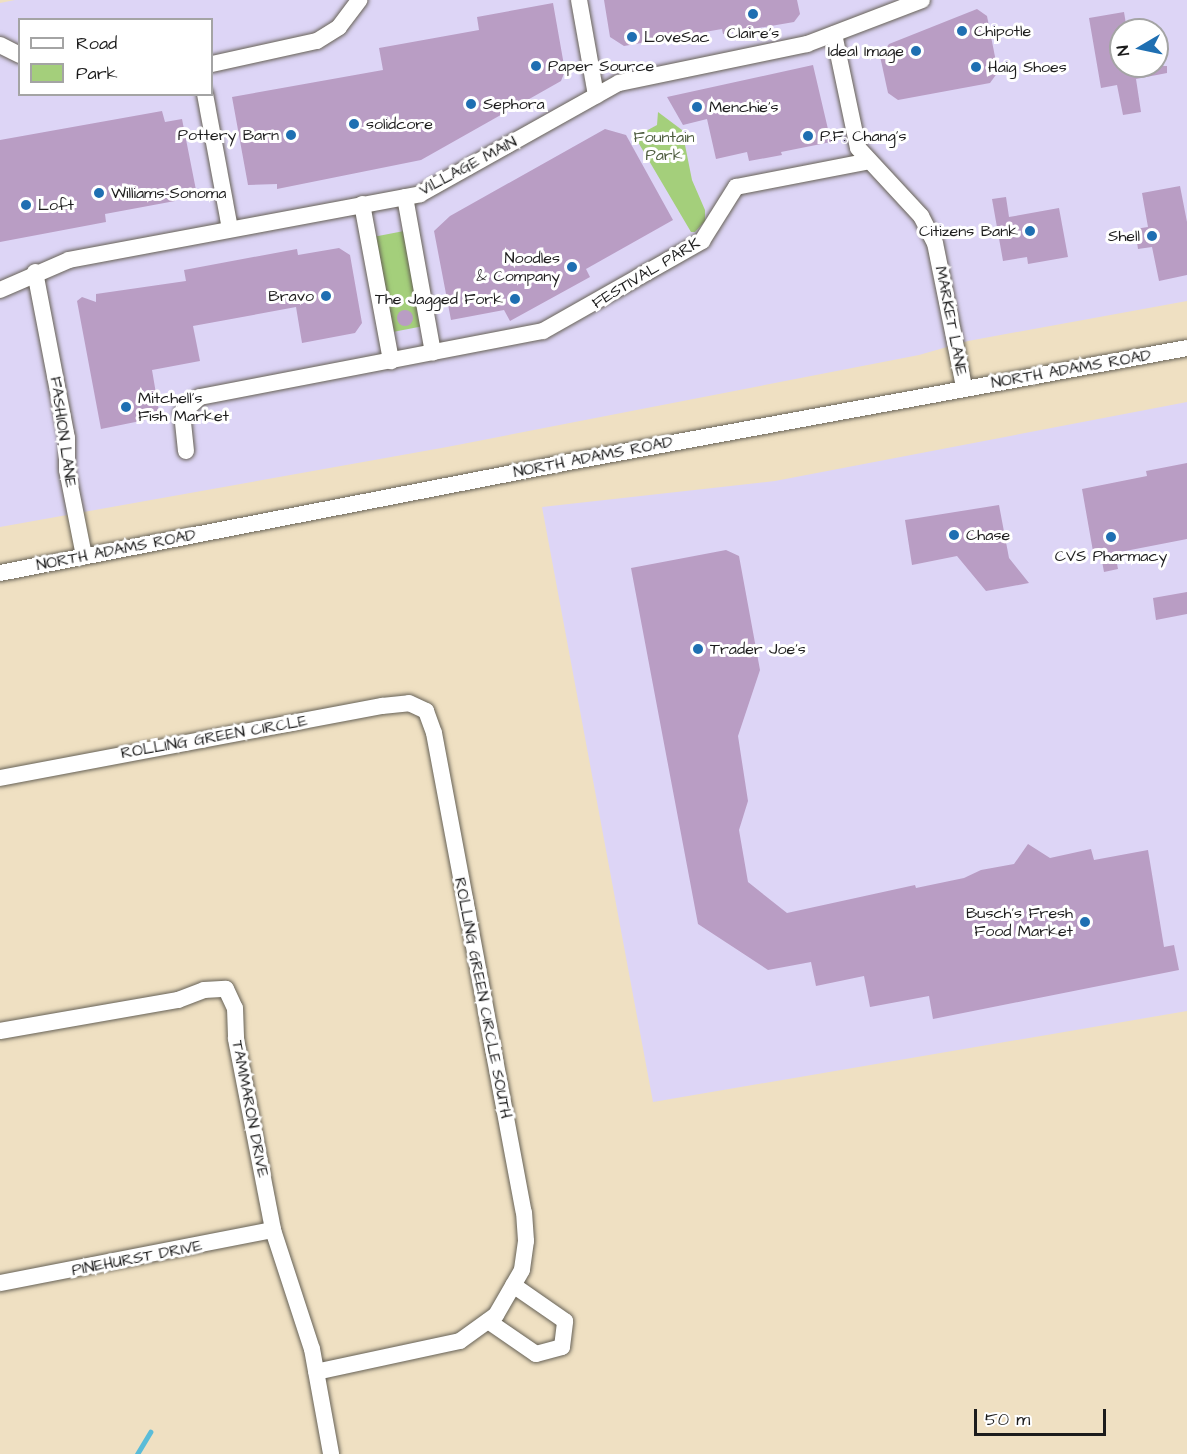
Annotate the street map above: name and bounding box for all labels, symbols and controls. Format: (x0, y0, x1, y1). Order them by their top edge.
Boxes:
marker: Claire's (746, 7, 760, 21)
legend (18, 18, 213, 96)
north arrow (1109, 18, 1169, 78)
place label: Chipotle (974, 21, 1031, 41)
place label: Claire's (727, 23, 779, 43)
marker: Chipotle (955, 24, 969, 38)
place label: LoveSac (644, 27, 710, 47)
marker: LoveSac (625, 30, 639, 44)
text: Road (76, 31, 117, 56)
place label: Ideal Image (828, 41, 904, 61)
marker: Ideal Image (909, 44, 923, 58)
text: N (1112, 44, 1135, 57)
place label: Paper Source (548, 56, 654, 76)
place label: Haig Shoes (988, 57, 1067, 77)
marker: Paper Source (529, 59, 543, 73)
marker: Haig Shoes (969, 60, 983, 74)
text: Park (76, 61, 118, 86)
place label: Sephora (483, 94, 545, 114)
marker: Sephora (464, 97, 478, 111)
place label: Menchie's (709, 97, 779, 117)
marker: Menchie's (690, 100, 704, 114)
place label: solidcore (366, 114, 433, 134)
marker: solidcore (347, 117, 361, 131)
place label: Pottery Barn (178, 125, 279, 145)
place label: P.F. Chang's (820, 126, 906, 146)
park label: Fountain Park (633, 127, 695, 165)
marker: Pottery Barn (284, 128, 298, 142)
marker: P.F. Chang's (801, 129, 815, 143)
street label: VILLAGE MAIN (416, 132, 520, 200)
place label: Williams-Sonoma (111, 183, 226, 203)
marker: Williams-Sonoma (92, 186, 106, 200)
place label: Loft (38, 195, 74, 215)
marker: Loft (19, 198, 33, 212)
place label: Citizens Bank (919, 221, 1018, 241)
marker: Citizens Bank (1023, 224, 1037, 238)
place label: Shell (1108, 226, 1140, 246)
marker: Shell (1145, 229, 1159, 243)
street label: FESTIVAL PARK (589, 233, 703, 313)
place label: Noodles & Company (476, 248, 560, 286)
marker: Noodles & Company (565, 260, 579, 274)
street label: MARKET LANE (931, 265, 971, 377)
place label: Bravo (268, 286, 314, 306)
marker: Bravo (319, 289, 333, 303)
place label: The Jagged Fork (375, 289, 503, 309)
marker: The Jagged Fork (508, 292, 522, 306)
street label: NORTH ADAMS ROAD (990, 346, 1152, 392)
street label: FASHION LANE (46, 375, 80, 489)
place label: Mitchell's Fish Market (138, 388, 229, 426)
marker: Mitchell's Fish Market (119, 400, 133, 414)
street label: NORTH ADAMS ROAD (512, 432, 674, 482)
street label: NORTH ADAMS ROAD (35, 525, 197, 575)
place label: Chase (966, 525, 1010, 545)
marker: Chase (947, 528, 961, 542)
marker: CVS Pharmacy (1104, 530, 1118, 544)
place label: CVS Pharmacy (1055, 546, 1167, 566)
place label: Trader Joe's (710, 639, 806, 659)
marker: Trader Joe's (691, 642, 705, 656)
street label: ROLLING GREEN CIRCLE (119, 711, 309, 763)
street label: ROLLING GREEN CIRCLE SOUTH (450, 876, 516, 1120)
place label: Busch's Fresh Food Market (966, 903, 1073, 941)
marker: Busch's Fresh Food Market (1078, 915, 1092, 929)
street label: TAMMARON DRIVE (227, 1039, 273, 1179)
street label: PINEHURST DRIVE (70, 1236, 204, 1280)
scale bar (977, 1397, 1109, 1435)
text: 50 m (985, 1407, 1030, 1432)

